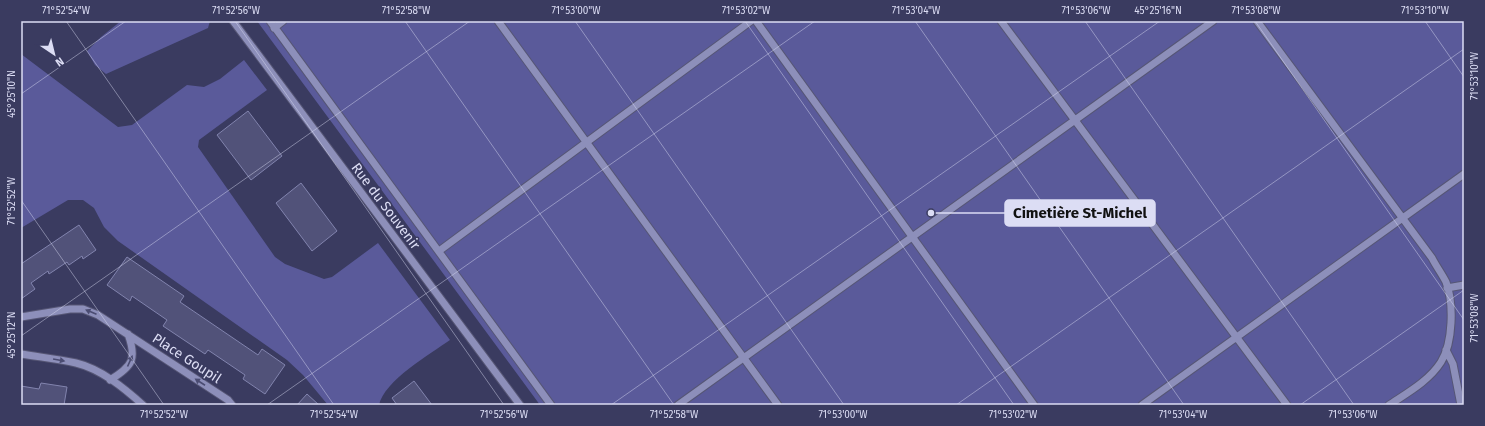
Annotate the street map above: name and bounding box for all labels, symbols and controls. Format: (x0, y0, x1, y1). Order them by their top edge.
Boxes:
text: 71°52'54"W (42, 5, 91, 17)
text: 71°52'56"W (212, 5, 261, 17)
text: 71°52'58"W (382, 5, 431, 17)
text: 71°53'00"W (551, 5, 601, 17)
text: 71°53'02"W (722, 5, 771, 17)
text: 71°53'04"W (892, 5, 941, 17)
text: 71°53'06"W (1062, 5, 1111, 17)
text: 45°25'16"N (1134, 5, 1182, 17)
text: 71°53'08"W (1231, 5, 1281, 17)
text: 71°53'10"W (1401, 5, 1450, 17)
north arrow (34, 34, 74, 74)
text: 71°53'10"W (1469, 51, 1481, 100)
text: N (53, 54, 66, 69)
text: 45°25'10"N (6, 70, 18, 118)
street label: Rue du Souvenir (347, 160, 424, 253)
text: 71°52'52"W (6, 176, 18, 225)
callout: Cimetière St-Michel (1005, 200, 1155, 226)
text: Cimetière St-Michel (1013, 204, 1148, 222)
text: 71°53'08"W (1469, 293, 1481, 343)
one-way arrow (86, 309, 97, 315)
text: 45°25'12"N (6, 311, 18, 359)
street label: Place Goupil (149, 330, 224, 387)
one-way arrow (127, 355, 133, 367)
one-way arrow (53, 358, 66, 364)
one-way arrow (195, 378, 206, 386)
text: 71°52'52"W (140, 409, 189, 421)
text: 71°52'54"W (310, 409, 359, 421)
text: 71°52'56"W (480, 409, 529, 421)
text: 71°52'58"W (650, 409, 699, 421)
text: 71°53'00"W (818, 409, 868, 421)
text: 71°53'02"W (989, 409, 1038, 421)
text: 71°53'04"W (1159, 409, 1208, 421)
text: 71°53'06"W (1329, 409, 1378, 421)

